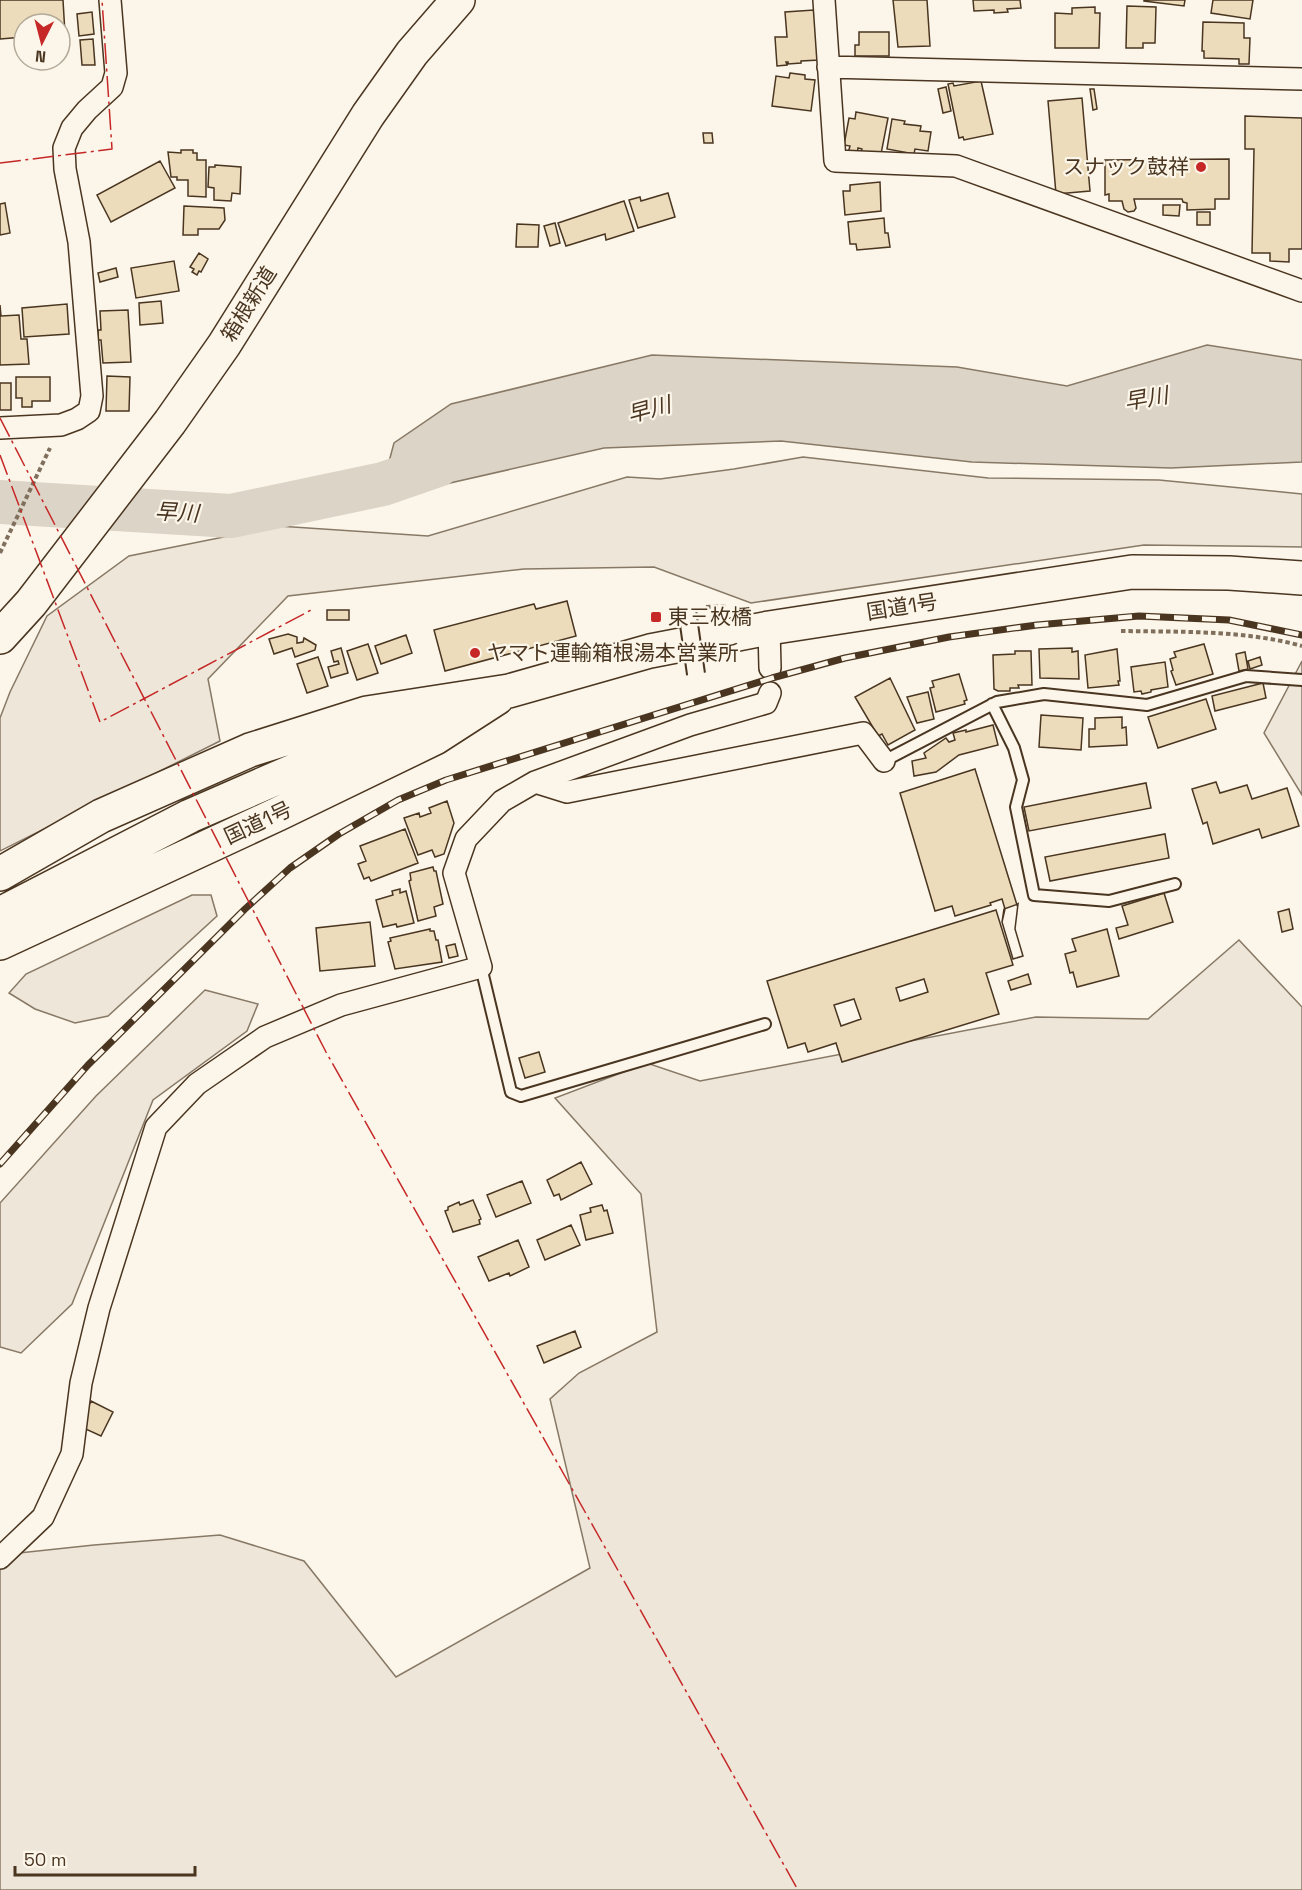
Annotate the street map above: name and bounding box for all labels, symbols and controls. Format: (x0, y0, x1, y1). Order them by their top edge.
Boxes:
north arrow (12, 12, 72, 72)
text: N (34, 45, 47, 67)
place label: スナック鼓祥 (1063, 153, 1189, 180)
marker: スナック鼓祥 (1194, 160, 1208, 174)
street label: 箱根新道 (215, 261, 282, 347)
water label: 早川 (1122, 380, 1172, 416)
water label: 早川 (624, 389, 676, 428)
water label: 早川 (154, 497, 202, 527)
street label: 国道1号 (864, 588, 939, 625)
place label: 東三枚橋 (668, 603, 752, 630)
marker: 東三枚橋 (649, 610, 663, 624)
place label: ヤマト運輸箱根湯本営業所 (487, 639, 739, 666)
marker: ヤマト運輸箱根湯本営業所 (468, 646, 482, 660)
street label: 国道1号 (220, 795, 296, 850)
scale bar (15, 1839, 195, 1877)
text: 50 m (24, 1848, 66, 1871)

